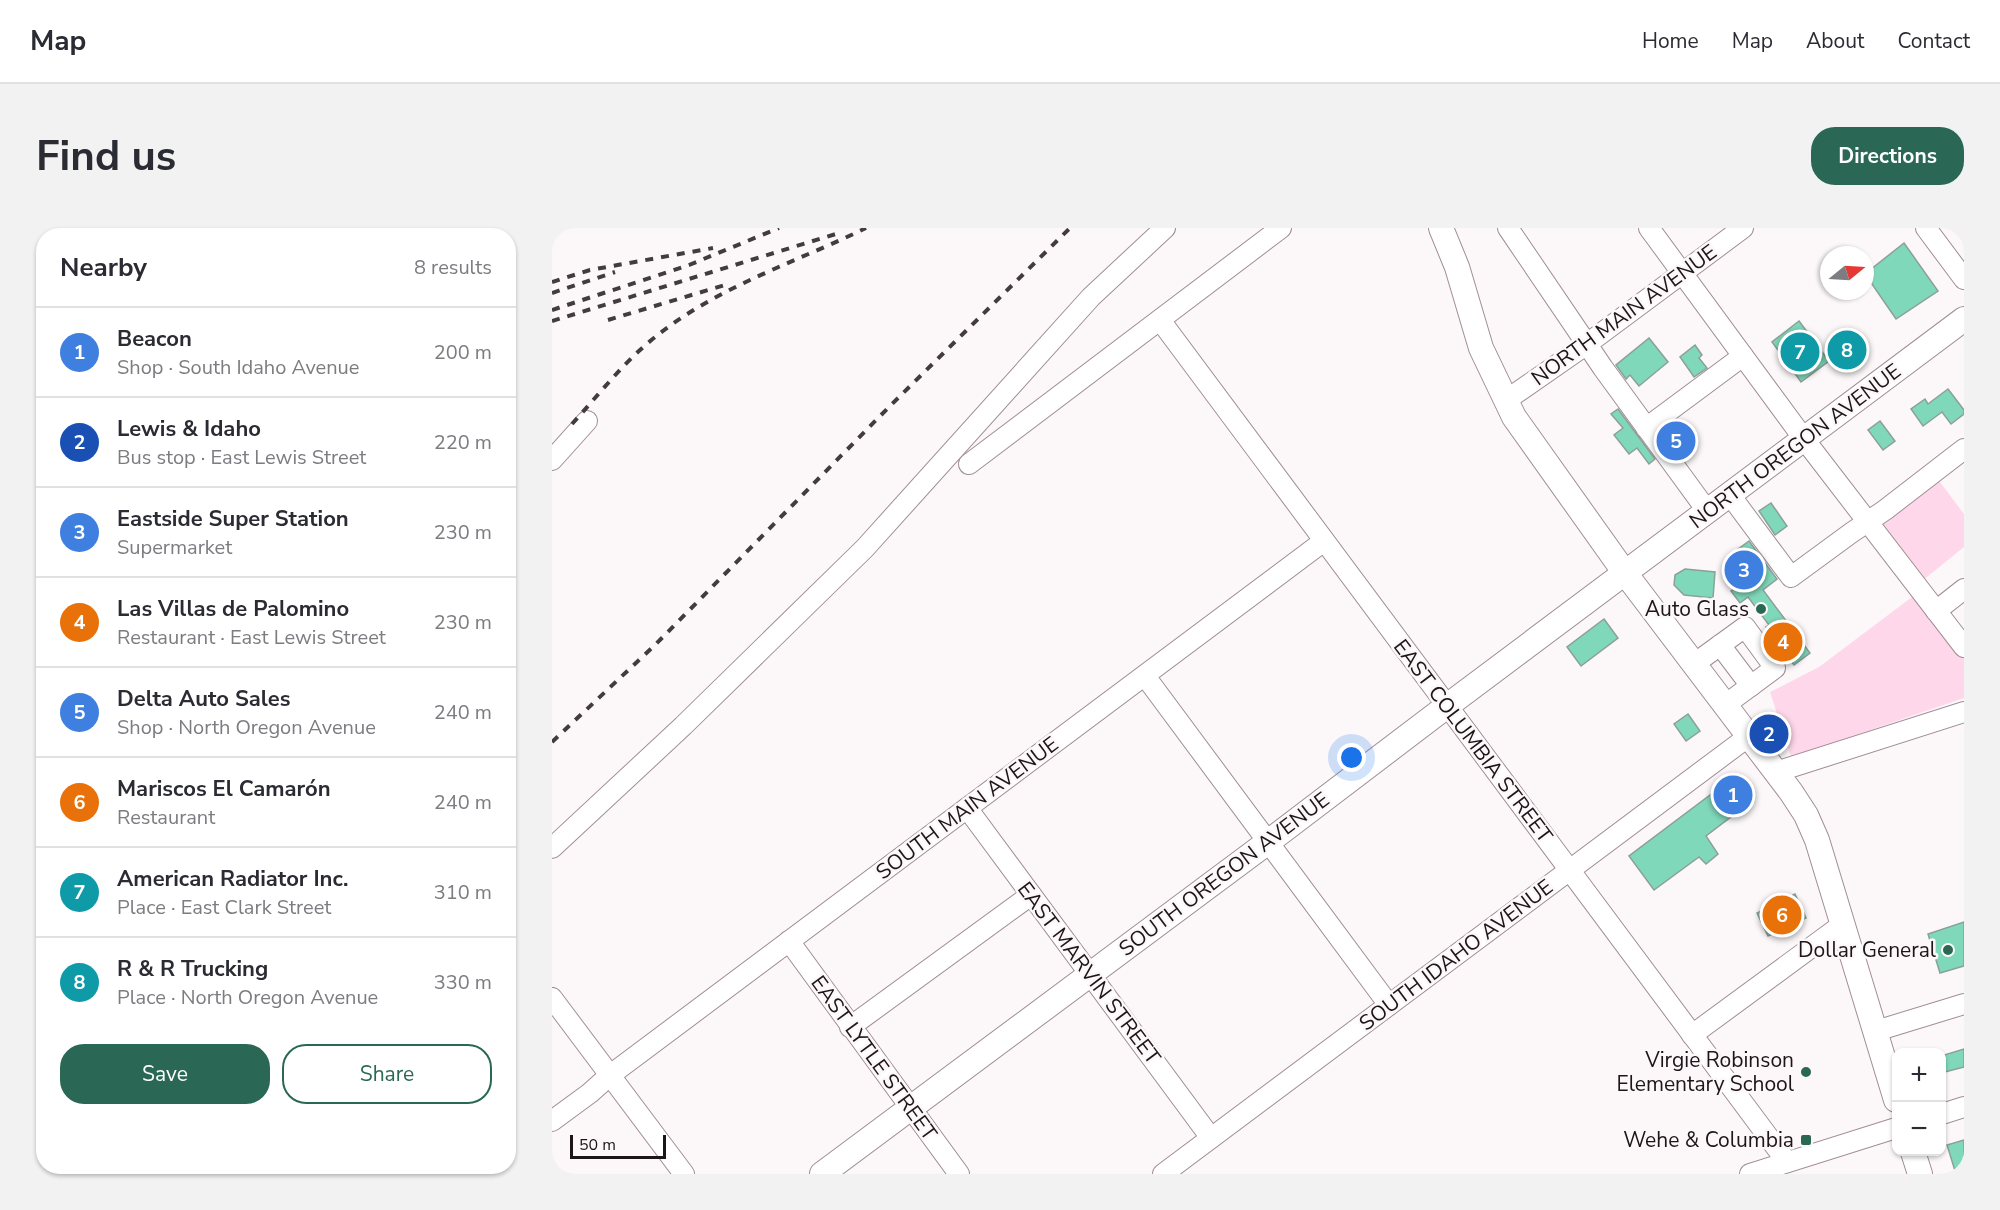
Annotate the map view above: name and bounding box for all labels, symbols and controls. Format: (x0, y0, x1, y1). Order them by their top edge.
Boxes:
text: Map (30, 22, 86, 60)
text: Home (1642, 27, 1699, 55)
text: Map (1732, 27, 1773, 55)
text: About (1806, 27, 1864, 55)
text: Contact (1897, 27, 1970, 55)
button: Directions (1811, 127, 1964, 185)
text: Find us (36, 128, 176, 185)
street label: NORTH MAIN AVENUE (1526, 238, 1722, 392)
north arrow (1820, 246, 1874, 300)
text: Nearby (60, 250, 147, 285)
text: 8 results (414, 254, 492, 281)
text: Beacon (117, 324, 192, 354)
pin: 8 (1828, 328, 1866, 372)
pin: 7 (1780, 330, 1820, 374)
text: 1 (74, 339, 86, 366)
text: 200 m (434, 339, 492, 366)
text: Shop · South Idaho Avenue (117, 354, 360, 381)
street label: NORTH OREGON AVENUE (1684, 357, 1906, 535)
text: Lewis & Idaho (117, 414, 261, 444)
pin: 5 (1656, 418, 1696, 464)
text: 2 (74, 429, 86, 456)
text: 220 m (434, 429, 492, 456)
text: Bus stop · East Lewis Street (117, 444, 366, 471)
text: Eastside Super Station (117, 504, 349, 534)
text: 3 (74, 519, 86, 546)
text: 230 m (434, 519, 492, 546)
text: Supermarket (117, 534, 232, 561)
pin: 3 (1724, 548, 1764, 592)
text: Las Villas de Palomino (117, 594, 349, 624)
place label: Auto Glass (1645, 595, 1749, 623)
marker: Auto Glass (1754, 602, 1768, 616)
text: 4 (74, 609, 86, 636)
text: 230 m (434, 609, 492, 636)
pin: 4 (1764, 620, 1802, 664)
text: Restaurant · East Lewis Street (117, 624, 386, 651)
street label: EAST COLUMBIA STREET (1387, 634, 1559, 849)
text: Delta Auto Sales (117, 684, 290, 714)
text: 5 (74, 699, 86, 726)
text: 240 m (434, 699, 492, 726)
pin: 2 (1750, 712, 1788, 756)
text: Shop · North Oregon Avenue (117, 714, 376, 741)
street label: SOUTH MAIN AVENUE (870, 730, 1064, 886)
your location (1337, 743, 1366, 772)
pin: 1 (1714, 772, 1752, 818)
text: Mariscos El Camarón (117, 774, 331, 804)
street label: SOUTH OREGON AVENUE (1113, 786, 1335, 962)
text: 6 (74, 789, 86, 816)
text: 240 m (434, 789, 492, 816)
text: Restaurant (117, 804, 215, 831)
text: American Radiator Inc. (117, 864, 349, 894)
street label: SOUTH IDAHO AVENUE (1353, 873, 1559, 1037)
street label: EAST MARVIN STREET (1011, 876, 1167, 1070)
text: 7 (74, 879, 86, 906)
text: 310 m (434, 879, 492, 906)
pin: 6 (1762, 892, 1802, 938)
text: Place · East Clark Street (117, 894, 331, 921)
place label: Dollar General (1798, 936, 1937, 964)
marker: Dollar General (1941, 943, 1955, 957)
text: R & R Trucking (117, 954, 268, 984)
text: 8 (74, 969, 86, 996)
text: 330 m (434, 969, 492, 996)
street label: EAST LYTLE STREET (805, 970, 944, 1146)
text: Place · North Oregon Avenue (117, 984, 378, 1011)
button: Save (60, 1044, 270, 1104)
button: Share (282, 1044, 492, 1104)
place label: Virgie Robinson Elementary School (1616, 1046, 1795, 1098)
map controls (1892, 1048, 1946, 1156)
button: + (1892, 1048, 1946, 1102)
marker: Virgie Robinson Elementary School (1799, 1065, 1813, 1079)
button: − (1892, 1102, 1946, 1156)
place label: Wehe & Columbia (1623, 1126, 1794, 1154)
scale bar (570, 1132, 666, 1160)
marker: Wehe & Columbia (1799, 1133, 1813, 1147)
text: 50 m (579, 1134, 616, 1156)

